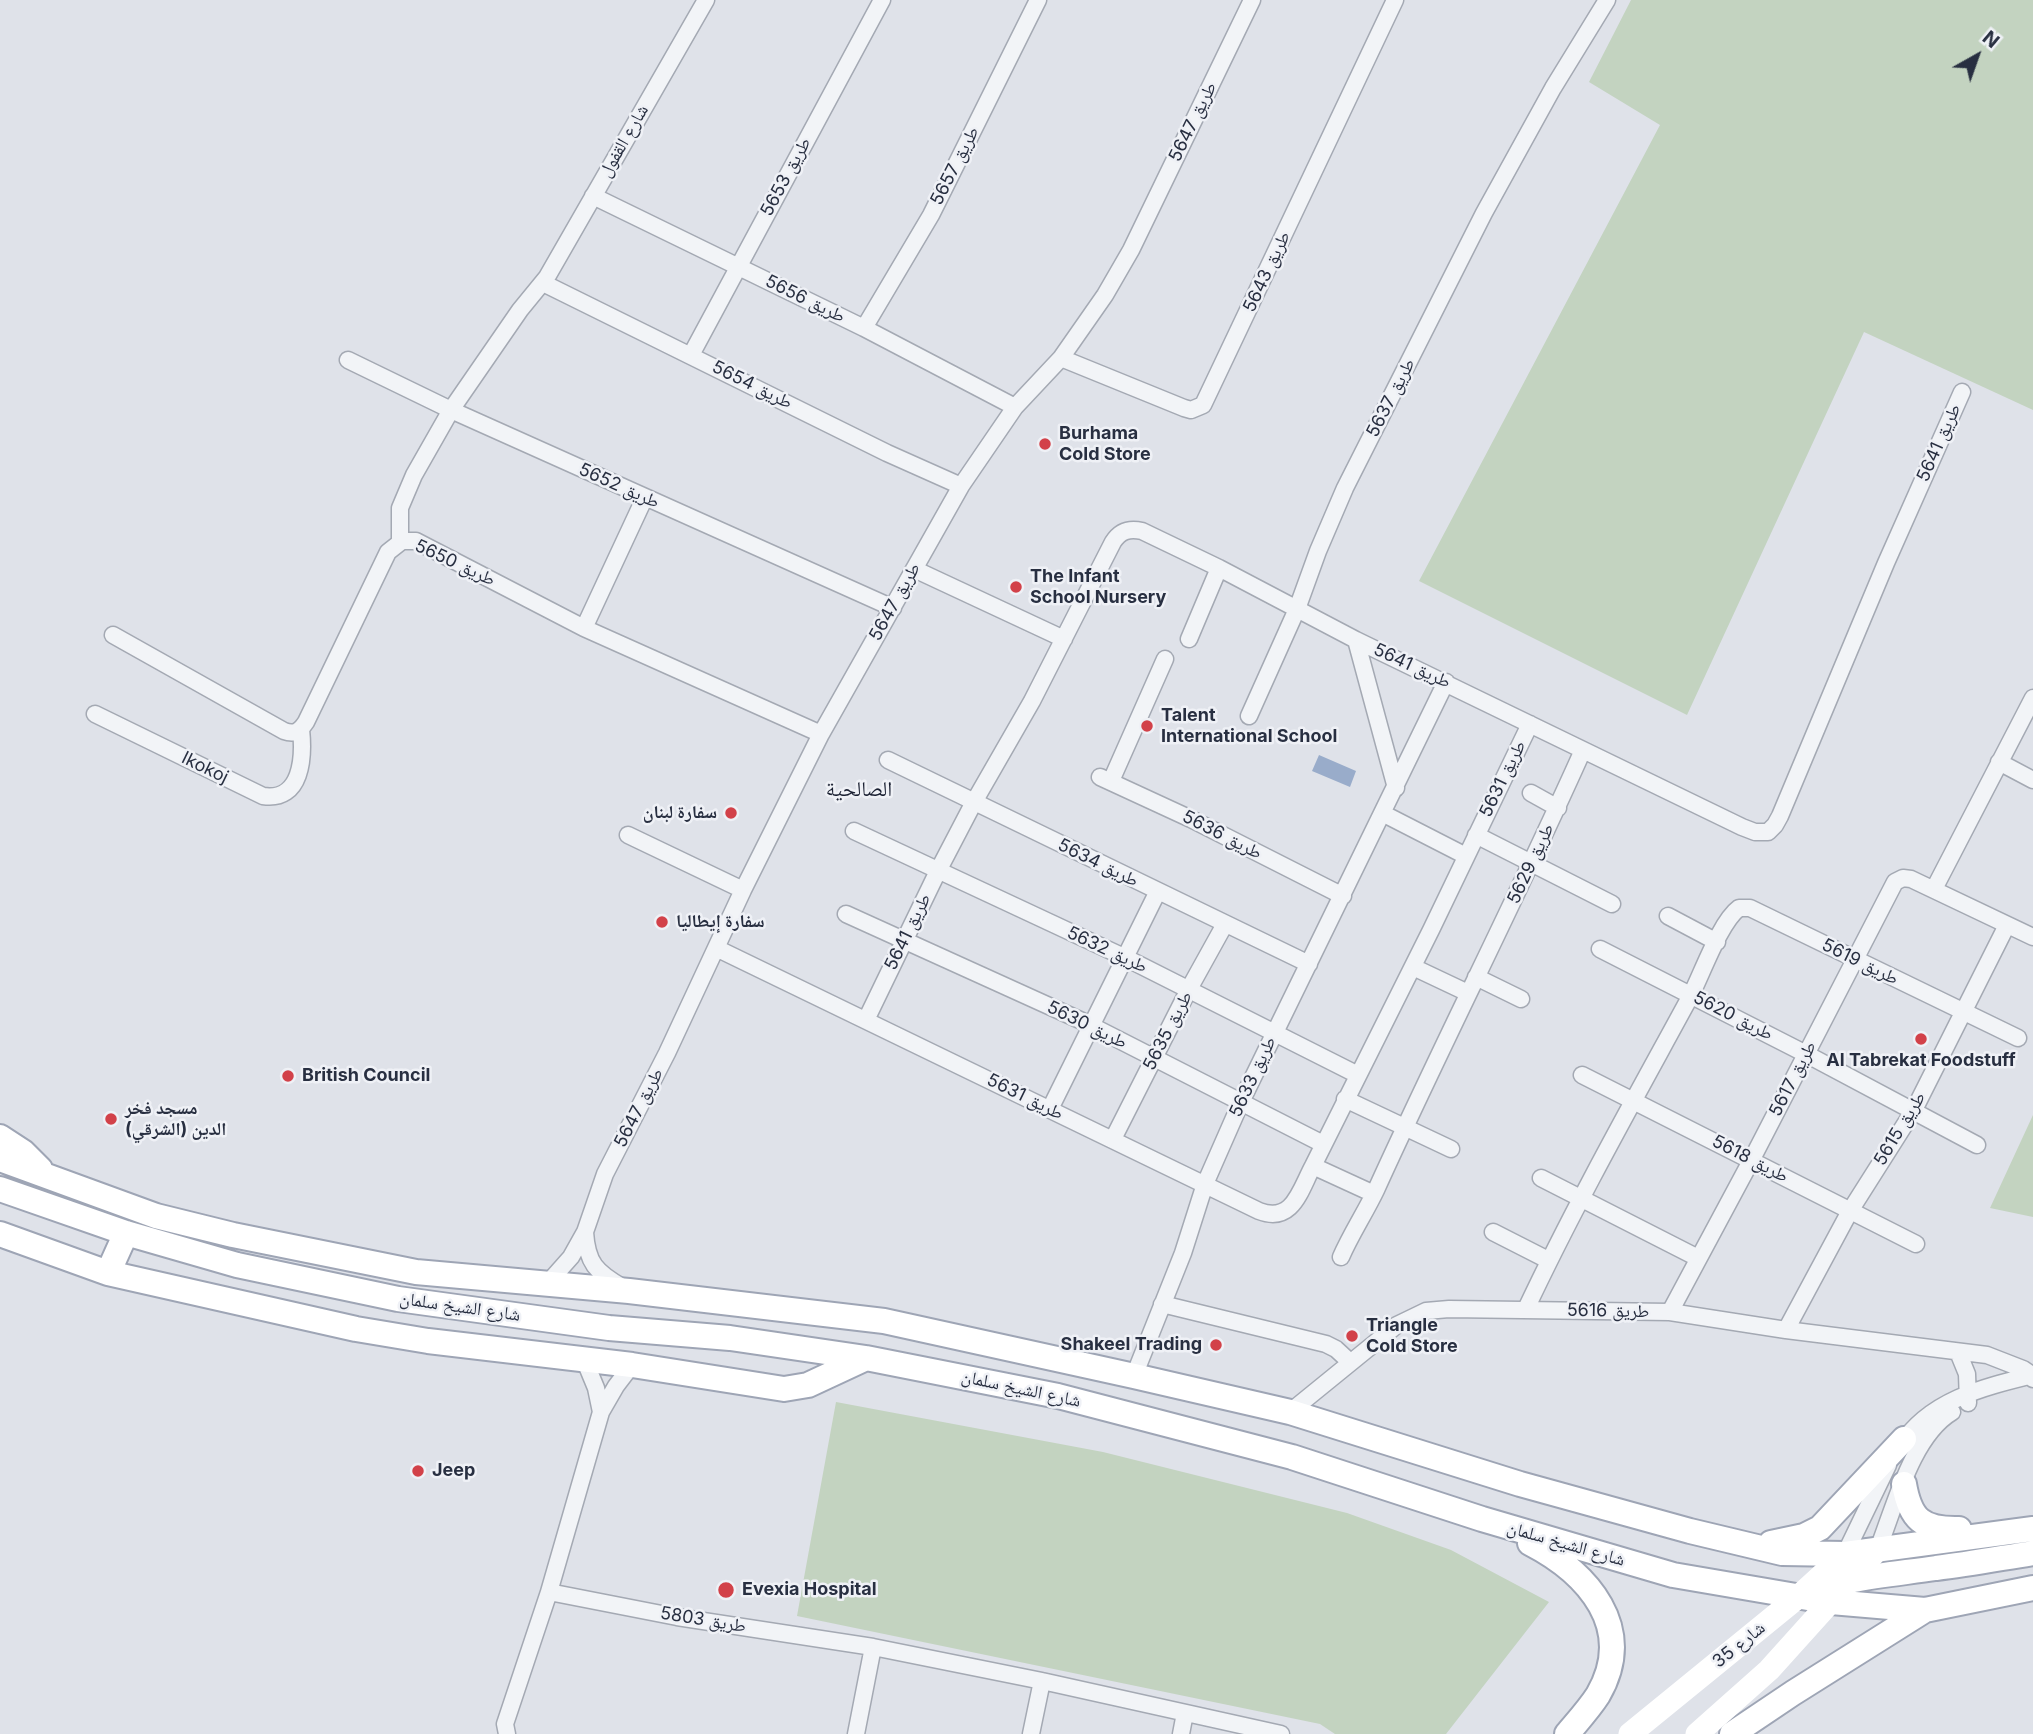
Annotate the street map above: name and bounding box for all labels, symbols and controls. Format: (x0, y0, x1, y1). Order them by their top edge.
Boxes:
north arrow (1942, 21, 2012, 91)
text: N (1978, 26, 2004, 53)
street label: طريق 5647 (1164, 79, 1222, 165)
street label: شارع القفول (595, 101, 653, 181)
street label: طريق 5657 (926, 123, 984, 209)
street label: طريق 5653 (756, 134, 816, 220)
street label: طريق 5643 (1239, 228, 1295, 316)
street label: طريق 5656 (762, 270, 848, 328)
street label: طريق 5637 (1362, 355, 1420, 441)
street label: طريق 5654 (708, 356, 796, 414)
street label: طريق 5641 (1912, 401, 1966, 485)
place label: Burhama Cold Store (1059, 423, 1151, 466)
marker: Burhama Cold Store (1037, 436, 1053, 452)
street label: طريق 5652 (575, 459, 663, 513)
street label: طريق 5650 (411, 535, 499, 591)
street label: طريق 5647 (865, 559, 925, 645)
place label: The Infant School Nursery (1030, 566, 1166, 608)
marker: The Infant School Nursery (1008, 579, 1024, 595)
street label: طريق 5641 (1370, 639, 1454, 693)
place label: Talent International School (1161, 705, 1337, 748)
marker: Talent International School (1139, 718, 1155, 734)
street label: طريق 5631 (1475, 737, 1531, 821)
street label: lkokoj (178, 747, 232, 789)
district label: الصالحية (826, 777, 892, 803)
place label: سفارة لبنان (643, 802, 717, 824)
marker: سفارة لبنان (723, 805, 739, 821)
street label: طريق 5636 (1179, 806, 1265, 864)
street label: طريق 5629 (1503, 820, 1559, 908)
street label: طريق 5634 (1054, 834, 1142, 892)
street label: طريق 5641 (880, 890, 936, 974)
place label: سفارة إيطاليا (676, 911, 765, 933)
marker: سفارة إيطاليا (654, 914, 670, 930)
street label: طريق 5632 (1063, 922, 1151, 978)
street label: طريق 5619 (1818, 934, 1902, 990)
street label: طريق 5620 (1690, 987, 1776, 1045)
street label: طريق 5635 (1139, 988, 1197, 1074)
street label: طريق 5630 (1043, 996, 1131, 1054)
marker: Al Tabrekat Foodstuff (1913, 1031, 1929, 1047)
street label: طريق 5633 (1225, 1033, 1281, 1121)
street label: طريق 5617 (1765, 1038, 1821, 1120)
place label: Al Tabrekat Foodstuff (1826, 1050, 2016, 1072)
place label: British Council (302, 1065, 430, 1087)
street label: طريق 5647 (610, 1065, 668, 1151)
marker: British Council (280, 1068, 296, 1084)
street label: طريق 5631 (983, 1069, 1067, 1125)
street label: طريق 5615 (1870, 1088, 1930, 1170)
place label: مسجد فخر الدين (الشرقي) (125, 1098, 226, 1140)
marker: مسجد فخر الدين (الشرقي) (103, 1111, 119, 1127)
street label: طريق 5618 (1708, 1131, 1792, 1187)
street label: شارع الشيخ سلمان (398, 1288, 522, 1326)
street label: طريق 5616 (1567, 1299, 1649, 1323)
place label: Triangle Cold Store (1366, 1315, 1458, 1358)
marker: Triangle Cold Store (1344, 1328, 1360, 1344)
place label: Shakeel Trading (1061, 1334, 1202, 1356)
marker: Shakeel Trading (1208, 1337, 1224, 1353)
street label: شارع الشيخ سلمان (959, 1366, 1083, 1412)
place label: Jeep (432, 1460, 475, 1482)
marker: Jeep (410, 1463, 426, 1479)
street label: شارع الشيخ سلمان (1505, 1517, 1627, 1571)
place label: Evexia Hospital (742, 1579, 877, 1601)
marker: Evexia Hospital (716, 1580, 736, 1600)
street label: طريق 5803 (659, 1603, 747, 1637)
street label: شارع 35 (1708, 1617, 1770, 1673)

